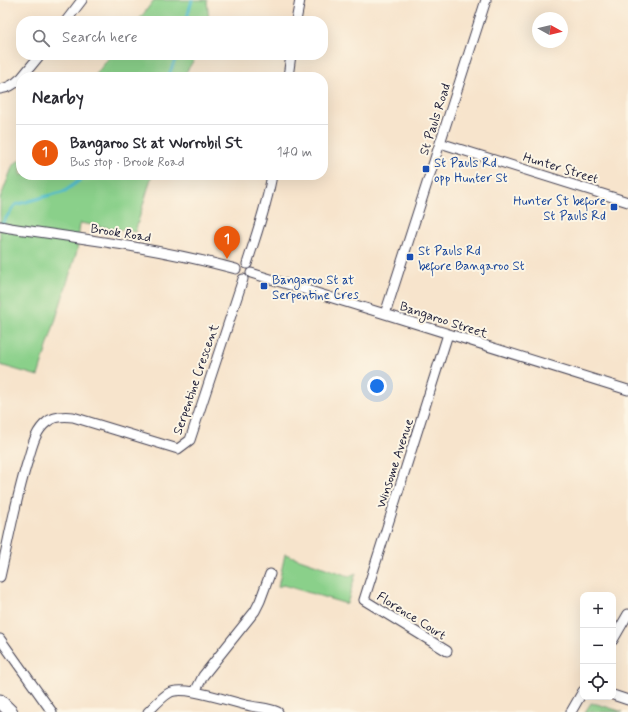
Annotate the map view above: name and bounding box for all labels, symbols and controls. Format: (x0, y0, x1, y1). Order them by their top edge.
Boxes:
north arrow (532, 12, 568, 48)
search box (16, 16, 328, 60)
icon: search (30, 27, 52, 49)
text: Search here (62, 28, 138, 48)
street label: St Pauls Road (416, 81, 455, 158)
text: Nearby (32, 87, 84, 109)
text: Bangaroo St at Worrobil St (70, 134, 243, 154)
text: 1 (42, 144, 48, 161)
text: 140 m (277, 144, 312, 161)
street label: Hunter Street (521, 149, 600, 188)
text: Bus stop · Brook Road (70, 154, 184, 171)
place label: St Pauls Rd opp Hunter St (434, 155, 508, 187)
marker: St Pauls Rd opp Hunter St (421, 164, 431, 174)
place label: Hunter St before St Pauls Rd (513, 193, 606, 225)
marker: Hunter St before St Pauls Rd (609, 202, 619, 212)
street label: Brook Road (89, 220, 152, 247)
pin: 1 (214, 226, 240, 259)
place label: St Pauls Rd before Bangaroo St (418, 243, 525, 277)
marker: St Pauls Rd before Bangaroo St (405, 252, 415, 262)
place label: Bangaroo St at Serpentine Cres (272, 272, 359, 304)
marker: Bangaroo St at Serpentine Cres (259, 281, 269, 291)
street label: Bangaroo Street (397, 298, 490, 344)
street label: Serpentine Crescent (169, 321, 223, 437)
your location (367, 376, 387, 396)
street label: Winsome Avenue (373, 417, 418, 510)
street label: Florence Court (373, 588, 449, 644)
map controls (580, 592, 616, 700)
button: + (580, 592, 616, 628)
button: − (580, 628, 616, 664)
button: locate (580, 664, 616, 700)

